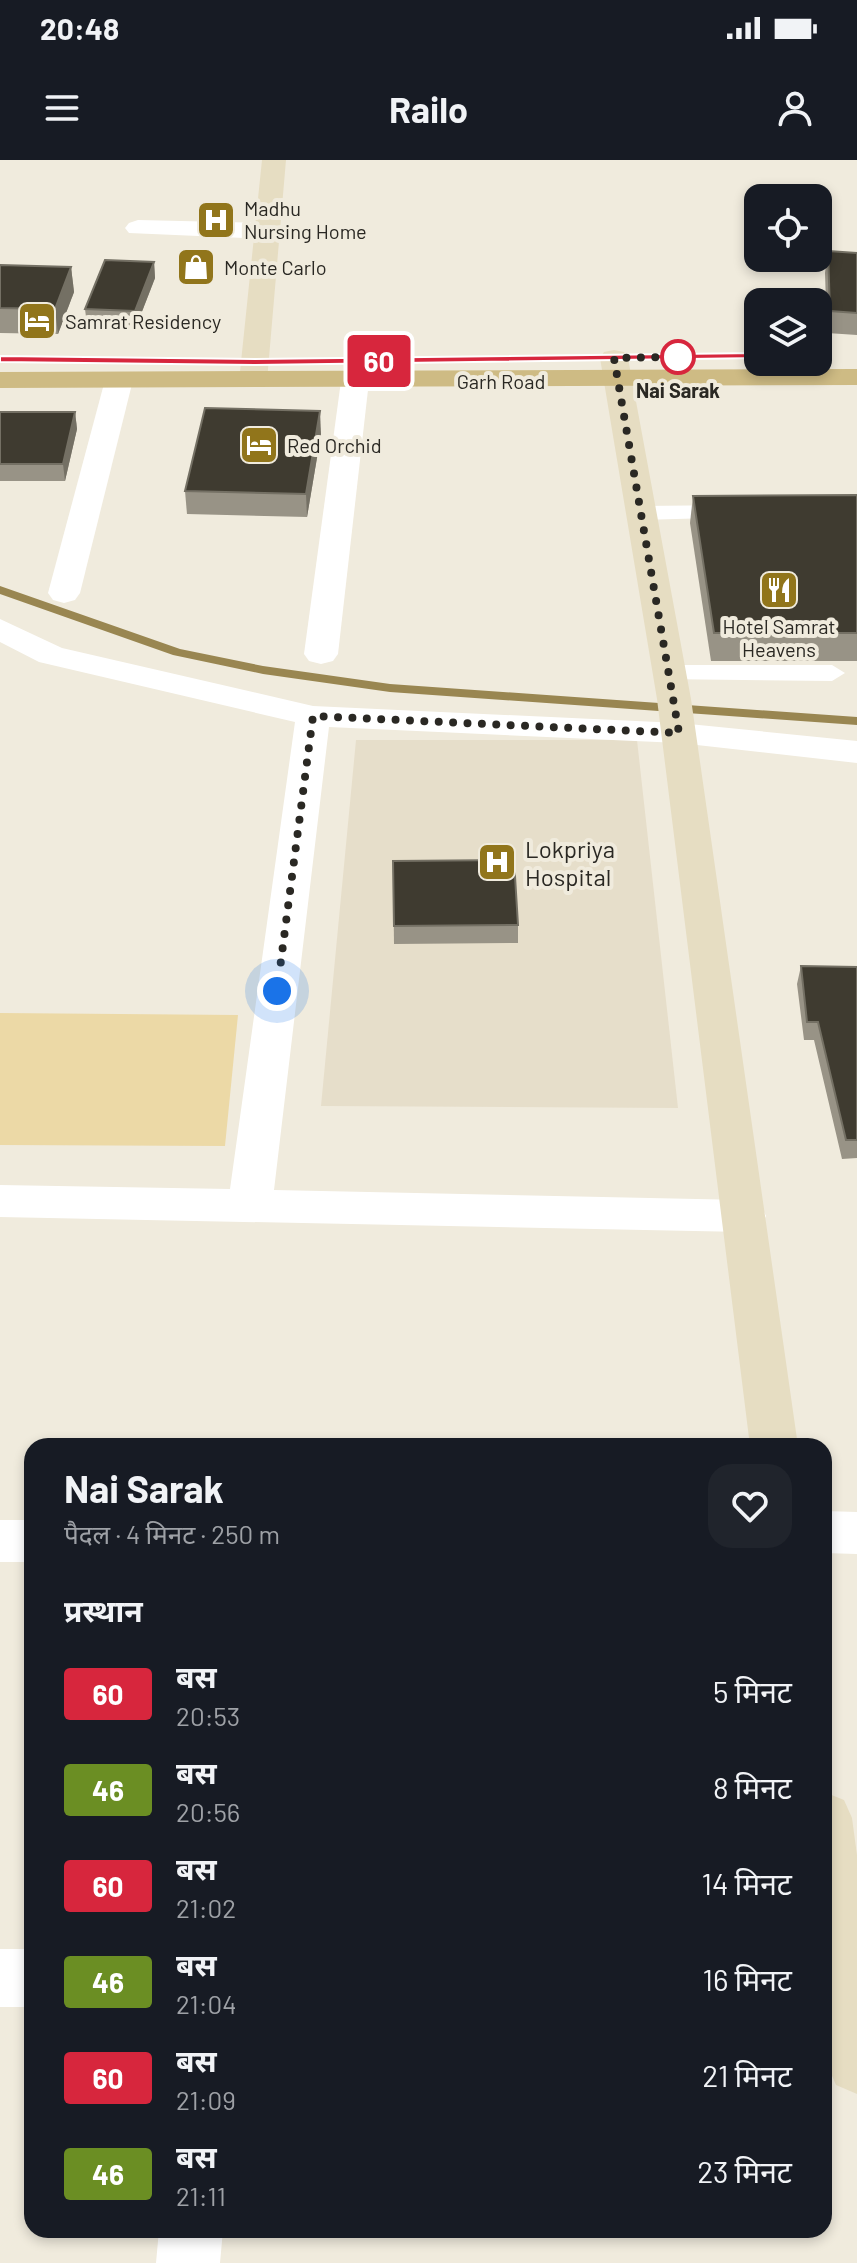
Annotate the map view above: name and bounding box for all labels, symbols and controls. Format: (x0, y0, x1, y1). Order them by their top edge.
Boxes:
text: 20:48 (40, 10, 119, 46)
icon: menu (40, 86, 84, 130)
icon: person (773, 86, 817, 130)
text: Railo (389, 87, 468, 130)
map controls (744, 184, 832, 376)
button: locate (744, 184, 832, 272)
place label: Madhu Nursing Home (244, 196, 367, 243)
hospital icon: Madhu Nursing Home (195, 199, 237, 241)
shop icon: Monte Carlo (175, 246, 217, 288)
place label: Monte Carlo (224, 255, 327, 279)
button: layers (744, 288, 832, 376)
hotel icon: Samrat Residency (16, 300, 58, 342)
place label: Samrat Residency (65, 309, 221, 333)
line badge: 60 (343, 335, 415, 387)
marker: Nai Sarak (661, 340, 695, 374)
text: 60 (364, 344, 395, 378)
street label: Garh Road (457, 369, 545, 393)
place label: Nai Sarak (636, 378, 720, 402)
hotel icon: Red Orchid (238, 424, 280, 466)
place label: Red Orchid (287, 433, 382, 457)
restaurant icon: Hotel Samrat Heavens (758, 569, 800, 611)
place label: Hotel Samrat Heavens (722, 614, 836, 661)
place label: Lokpriya Hospital (525, 834, 615, 891)
hospital icon: Lokpriya Hospital (476, 841, 518, 883)
your location (257, 971, 297, 1011)
button: heart (708, 1464, 792, 1548)
text: Nai Sarak (64, 1465, 224, 1511)
text: पैदल · 4 मिनट · 250 m (64, 1518, 280, 1549)
text: प्रस्थान (64, 1592, 143, 1628)
text: बस (176, 1658, 217, 1694)
text: 5 मिनट (713, 1673, 792, 1709)
text: 60 (93, 1677, 124, 1711)
text: 20:53 (176, 1700, 240, 1731)
text: बस (176, 1754, 217, 1790)
text: 8 मिनट (713, 1769, 792, 1805)
text: 46 (92, 1773, 124, 1807)
text: 20:56 (176, 1796, 240, 1827)
text: बस (176, 1850, 217, 1886)
text: 14 मिनट (701, 1865, 792, 1901)
text: 60 (93, 1869, 124, 1903)
text: 21:02 (176, 1892, 236, 1923)
text: बस (176, 1946, 217, 1982)
text: 16 मिनट (703, 1961, 792, 1997)
text: 46 (92, 1965, 124, 1999)
text: 21:04 (176, 1988, 237, 2019)
text: बस (176, 2042, 217, 2078)
text: 21 मिनट (702, 2057, 792, 2093)
text: 60 (93, 2061, 124, 2095)
text: 21:09 (176, 2084, 236, 2115)
text: बस (176, 2138, 217, 2174)
text: 23 मिनट (697, 2153, 792, 2189)
text: 46 (92, 2157, 124, 2191)
text: 21:11 (176, 2180, 226, 2211)

